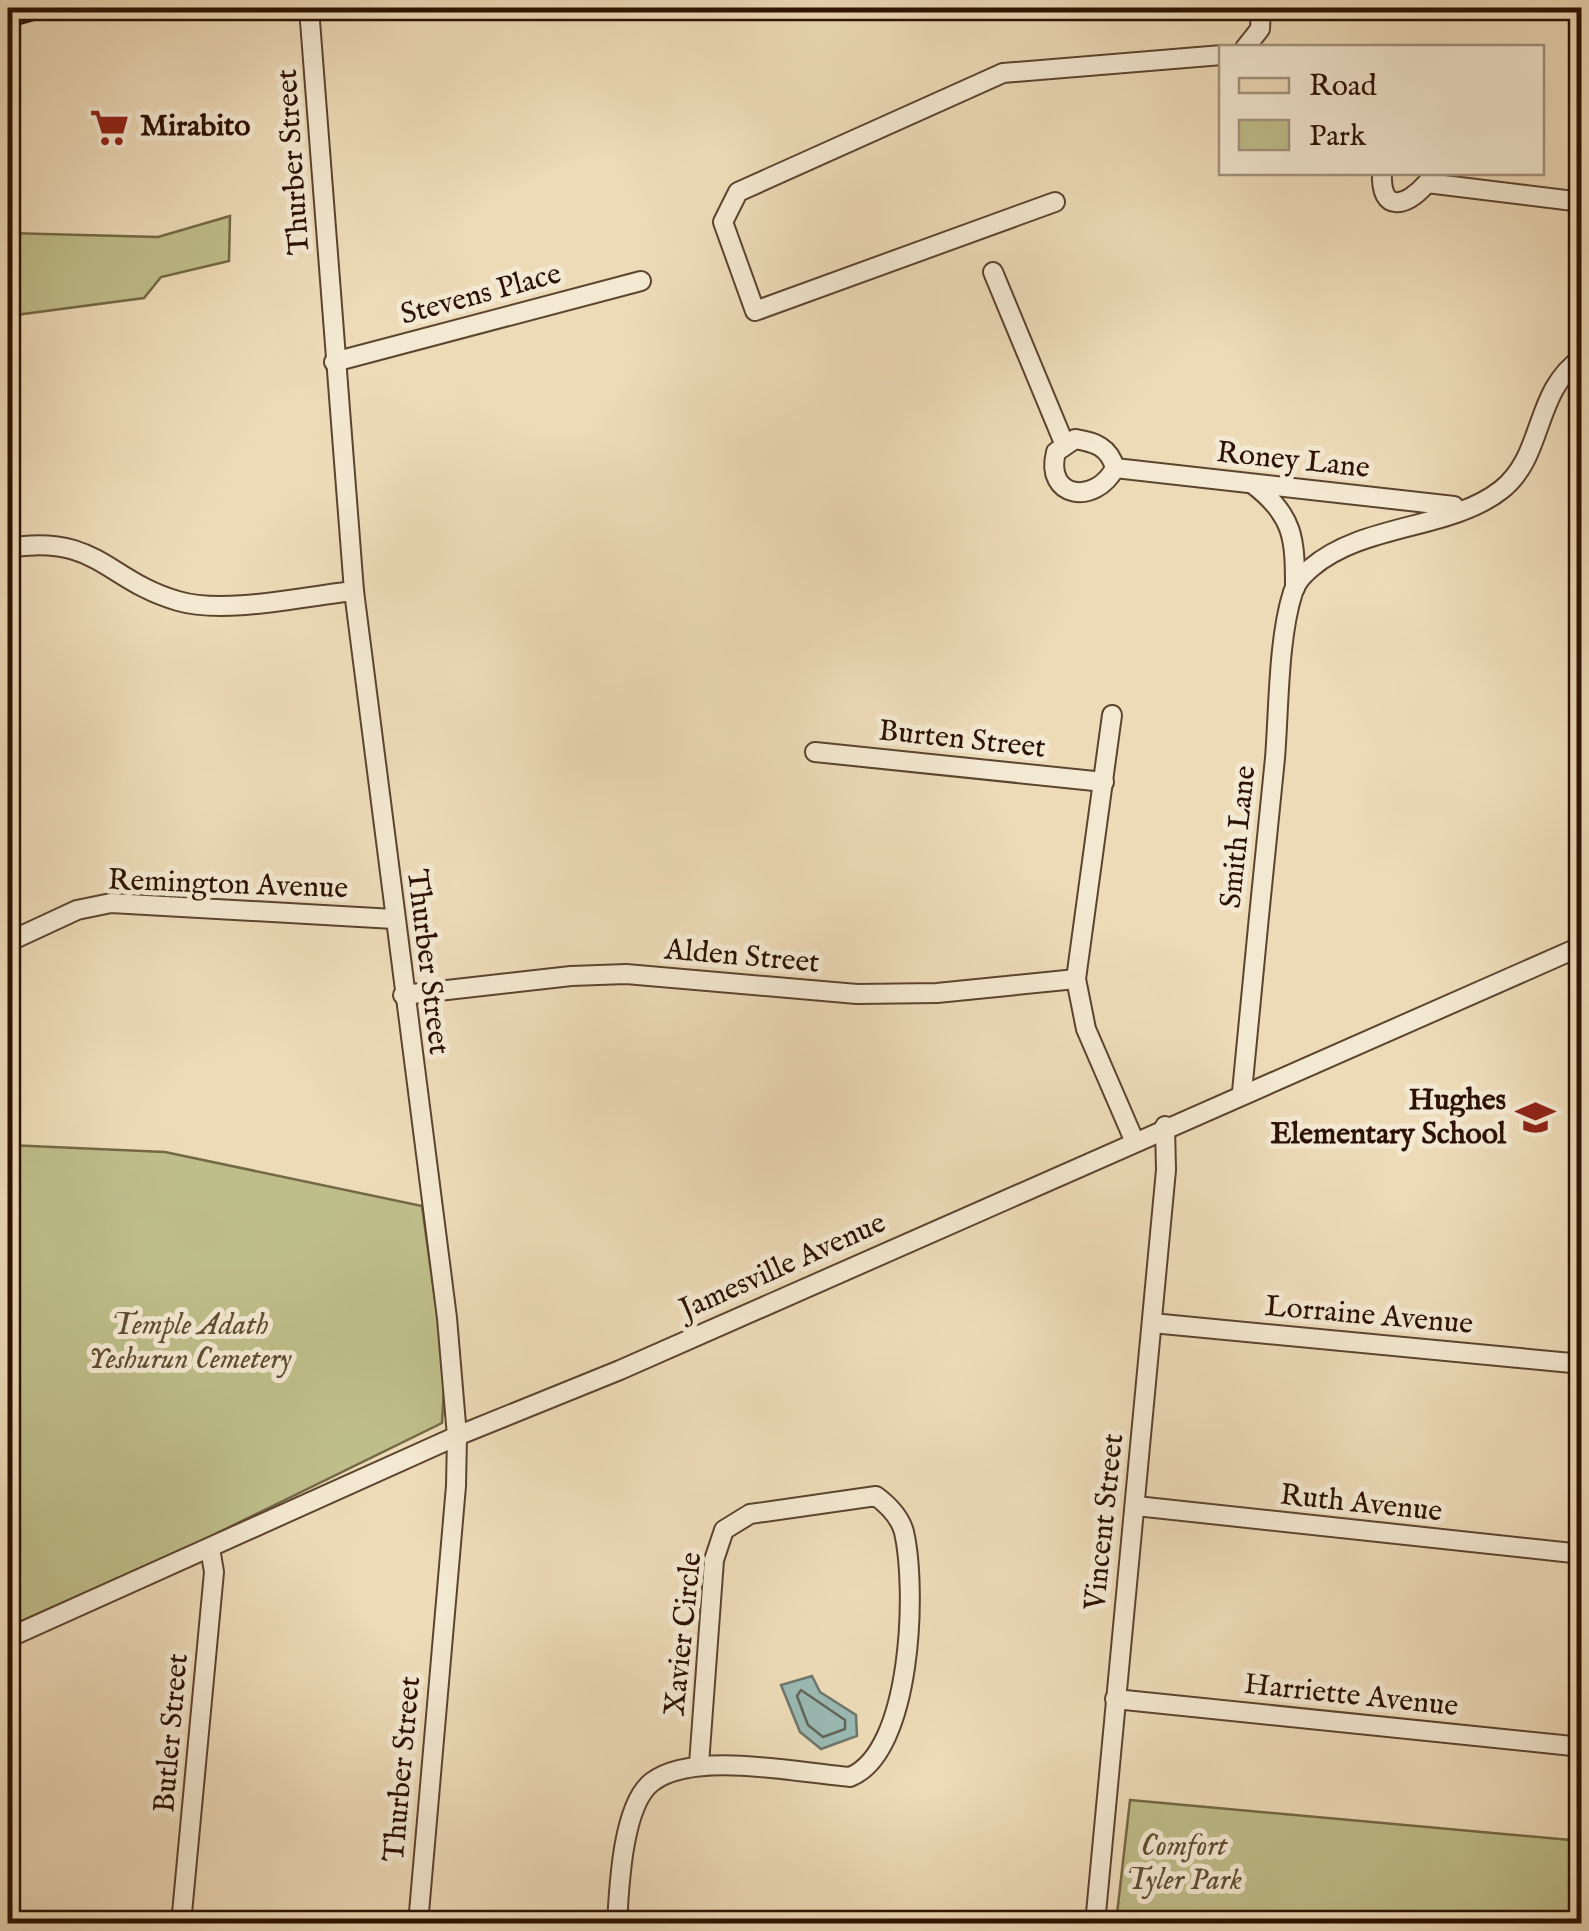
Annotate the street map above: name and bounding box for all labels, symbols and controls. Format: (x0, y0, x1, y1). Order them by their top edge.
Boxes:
legend (1219, 45, 1544, 175)
street label: Thurber Street (269, 68, 319, 256)
text: Road (1309, 68, 1378, 106)
supermarket icon: Mirabito (89, 106, 131, 148)
place label: Mirabito (140, 108, 250, 146)
text: Park (1309, 118, 1367, 156)
street label: Stevens Place (397, 255, 565, 335)
street label: Roney Lane (1215, 434, 1371, 488)
street label: Burten Street (877, 712, 1047, 768)
street label: Smith Lane (1213, 764, 1265, 910)
street label: Remington Avenue (107, 862, 349, 908)
street label: Thurber Street (397, 867, 457, 1057)
street label: Alden Street (662, 931, 821, 983)
place label: Hughes Elementary School (1270, 1082, 1507, 1154)
school or university icon: Hughes Elementary School (1515, 1097, 1557, 1139)
street label: Jamesville Avenue (671, 1205, 892, 1331)
street label: Lorraine Avenue (1263, 1288, 1475, 1344)
park label: Temple Adath Yeshurun Cemetery (88, 1307, 292, 1379)
street label: Vincent Street (1077, 1432, 1133, 1613)
street label: Ruth Avenue (1278, 1477, 1444, 1531)
street label: Xavier Circle (657, 1550, 711, 1718)
street label: Butler Street (146, 1652, 198, 1814)
street label: Harriette Avenue (1242, 1666, 1460, 1726)
street label: Thurber Street (376, 1675, 430, 1863)
park label: Comfort Tyler Park (1126, 1828, 1242, 1900)

